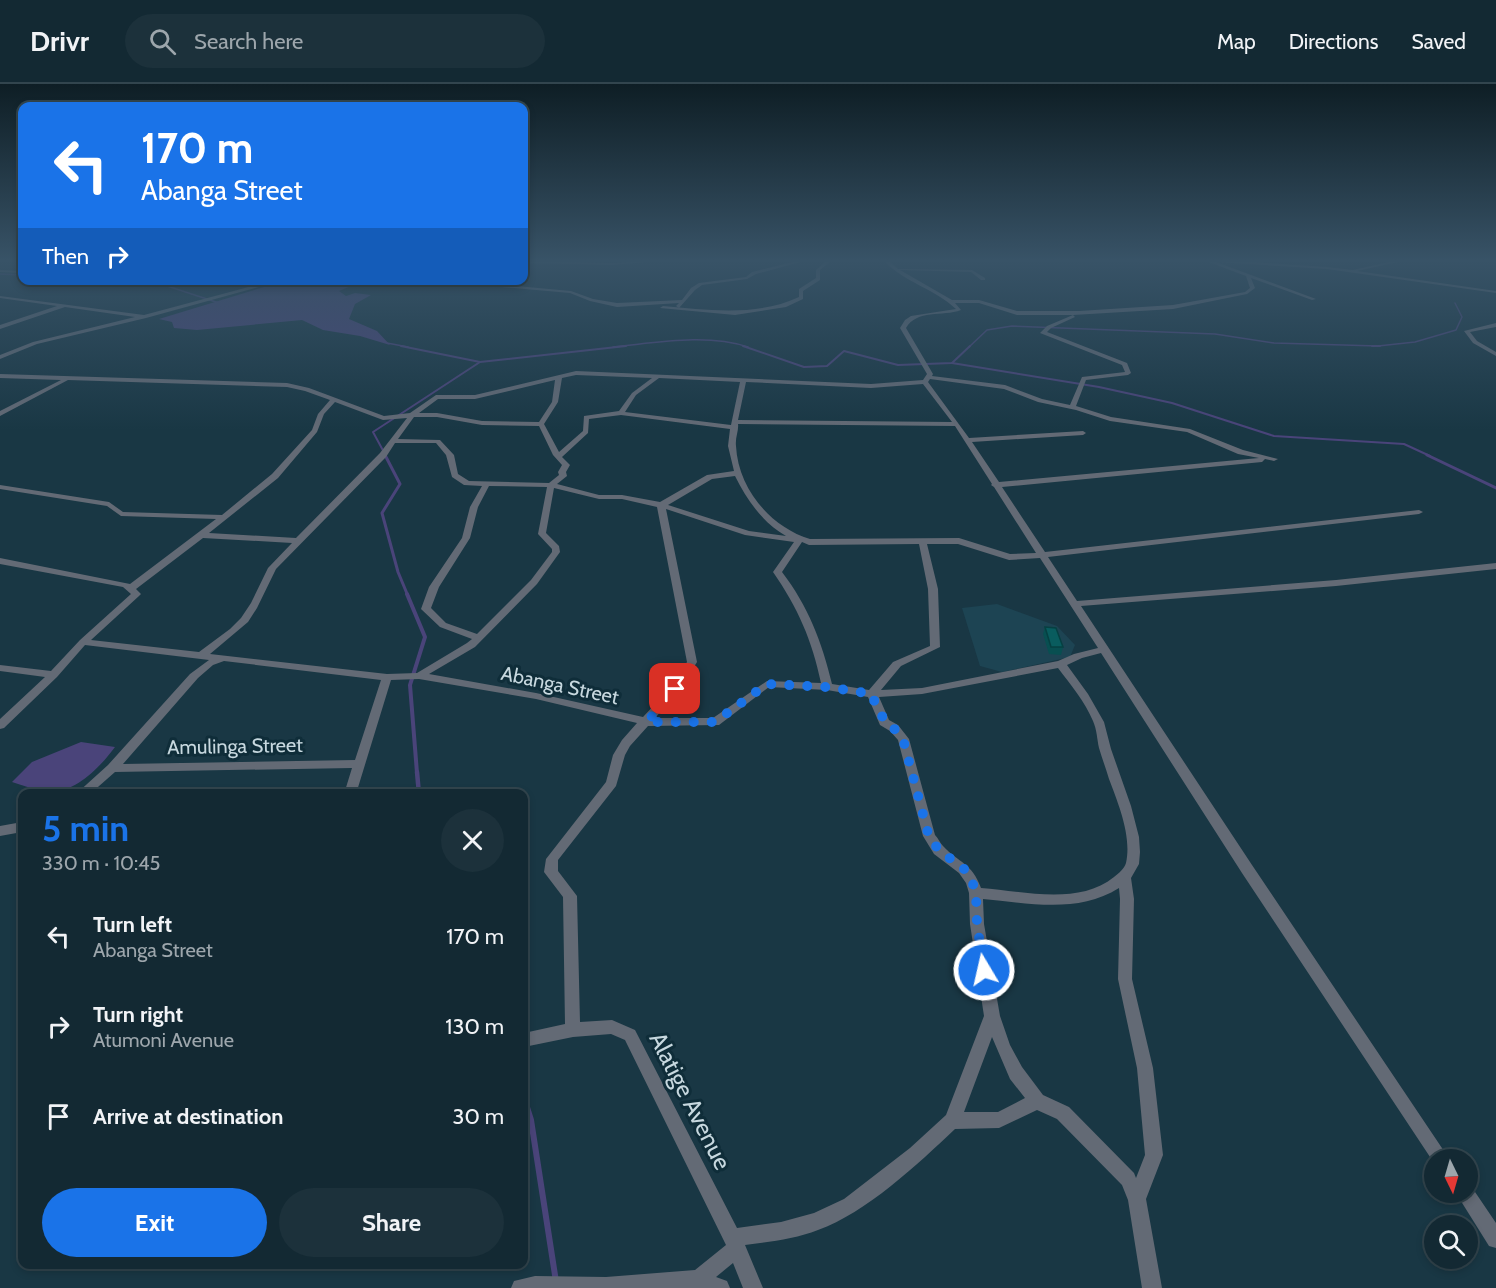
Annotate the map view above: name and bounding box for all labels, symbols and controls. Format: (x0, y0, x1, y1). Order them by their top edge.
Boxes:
search box (125, 14, 545, 68)
text: Drivr (30, 24, 89, 58)
icon: search (146, 25, 179, 58)
text: Search here (194, 28, 303, 55)
text: Map (1217, 29, 1256, 54)
text: Directions (1289, 29, 1378, 54)
text: Saved (1411, 29, 1466, 54)
text: 170 m (141, 122, 253, 174)
icon: left (42, 126, 120, 204)
text: Abanga Street (141, 174, 303, 207)
icon: right (101, 240, 134, 273)
text: Then (42, 243, 89, 270)
street label: Abanga Street (499, 661, 621, 709)
pin (649, 663, 700, 714)
icon: arrive (658, 672, 691, 705)
street label: Amulinga Street (167, 733, 303, 759)
text: 5 min (42, 806, 129, 850)
button: close (441, 809, 504, 872)
text: 330 m · 10:45 (42, 851, 160, 875)
text: Turn left (93, 911, 172, 938)
icon: left (42, 920, 75, 953)
text: 170 m (446, 923, 504, 950)
text: Abanga Street (93, 938, 213, 962)
position arrow (952, 938, 1016, 1002)
text: Turn right (93, 1001, 183, 1028)
icon: right (42, 1010, 75, 1043)
text: 130 m (445, 1013, 504, 1040)
street label: Alatige Avenue (643, 1027, 738, 1174)
text: Atumoni Avenue (93, 1028, 234, 1052)
icon: arrive (42, 1100, 75, 1133)
text: Arrive at destination (93, 1103, 283, 1130)
text: 30 m (452, 1103, 504, 1130)
north arrow (1424, 1149, 1478, 1203)
map controls (1424, 1149, 1478, 1269)
button: Exit (42, 1188, 267, 1257)
button: Share (279, 1188, 504, 1257)
button: search (1424, 1215, 1478, 1269)

